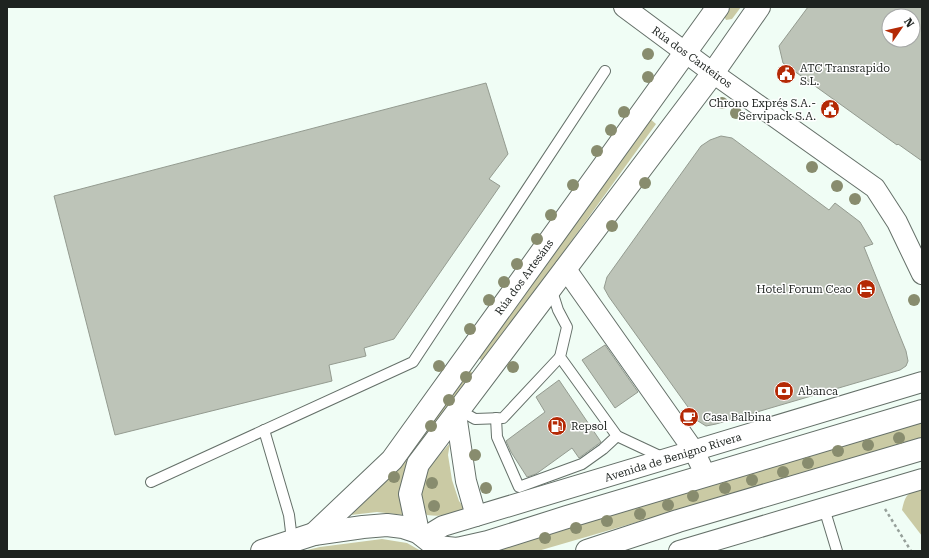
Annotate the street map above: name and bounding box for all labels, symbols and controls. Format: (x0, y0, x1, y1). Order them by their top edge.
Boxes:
north arrow (881, 8, 921, 48)
text: N (901, 16, 917, 30)
street label: Rúa dos Canteiros (649, 24, 734, 91)
place label: ATC Transrapido S.L. (800, 62, 890, 88)
public building icon: ATC Transrapido S.L. (775, 63, 797, 85)
place label: Chrono Exprés S.A.- Servipack S.A. (709, 97, 816, 123)
public building icon: Chrono Exprés S.A.- Servipack S.A. (819, 98, 841, 120)
street label: Rúa dos Artesáns (492, 237, 556, 318)
hotel icon: Hotel Forum Ceao (855, 278, 877, 300)
place label: Hotel Forum Ceao (756, 283, 852, 296)
bank icon: Abanca (773, 380, 795, 402)
place label: Abanca (798, 385, 838, 398)
cafe icon: Casa Balbina (678, 406, 700, 428)
place label: Casa Balbina (703, 411, 771, 424)
fuel station icon: Repsol (546, 415, 568, 437)
place label: Repsol (571, 420, 608, 433)
street label: Avenida de Benigno Rivera (603, 430, 743, 485)

